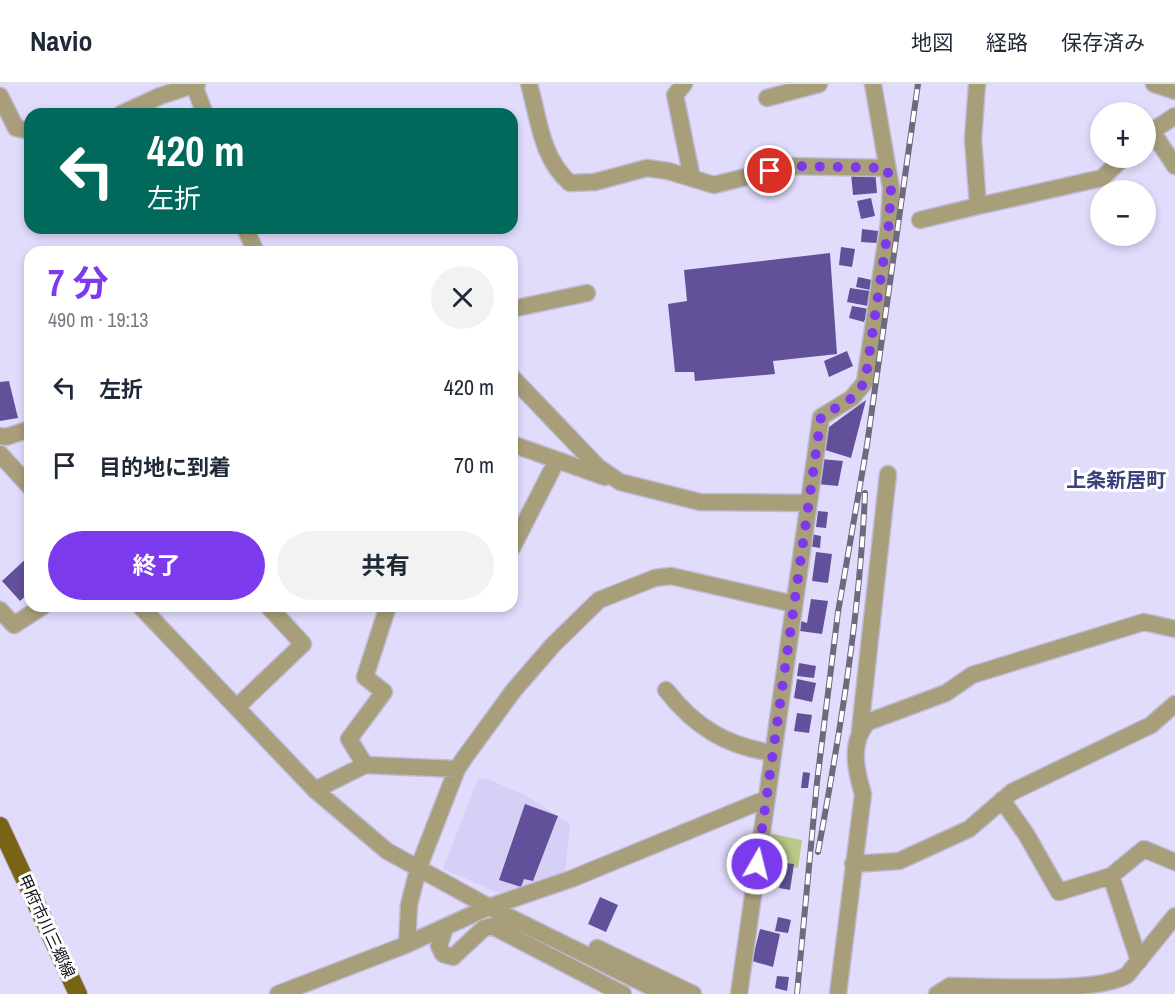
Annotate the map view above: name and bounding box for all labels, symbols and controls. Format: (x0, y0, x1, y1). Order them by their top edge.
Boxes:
text: Navio (30, 22, 93, 60)
text: 地図 (911, 28, 953, 57)
text: 経路 (986, 28, 1028, 57)
text: 保存済み (1061, 28, 1145, 57)
map controls (1090, 102, 1156, 246)
button: + (1090, 102, 1156, 168)
text: 420 m (147, 123, 245, 179)
icon: left (48, 132, 126, 210)
pin (744, 145, 795, 196)
icon: arrive (753, 154, 786, 187)
text: 左折 (147, 180, 201, 216)
button: − (1090, 180, 1156, 246)
text: 7 分 (48, 259, 109, 307)
button: close (431, 266, 494, 329)
text: 490 m · 19:13 (48, 306, 148, 333)
icon: left (48, 371, 81, 404)
text: 420 m (444, 372, 494, 402)
text: 左折 (99, 374, 143, 404)
icon: arrive (48, 449, 81, 482)
text: 70 m (454, 450, 494, 480)
text: 目的地に到着 (99, 452, 231, 482)
district label: 上条新居町 (1066, 466, 1166, 493)
button: 終了 (48, 531, 265, 600)
button: 共有 (277, 531, 494, 600)
position arrow (725, 832, 789, 896)
street label: 甲府市川三郷線 (13, 871, 81, 981)

